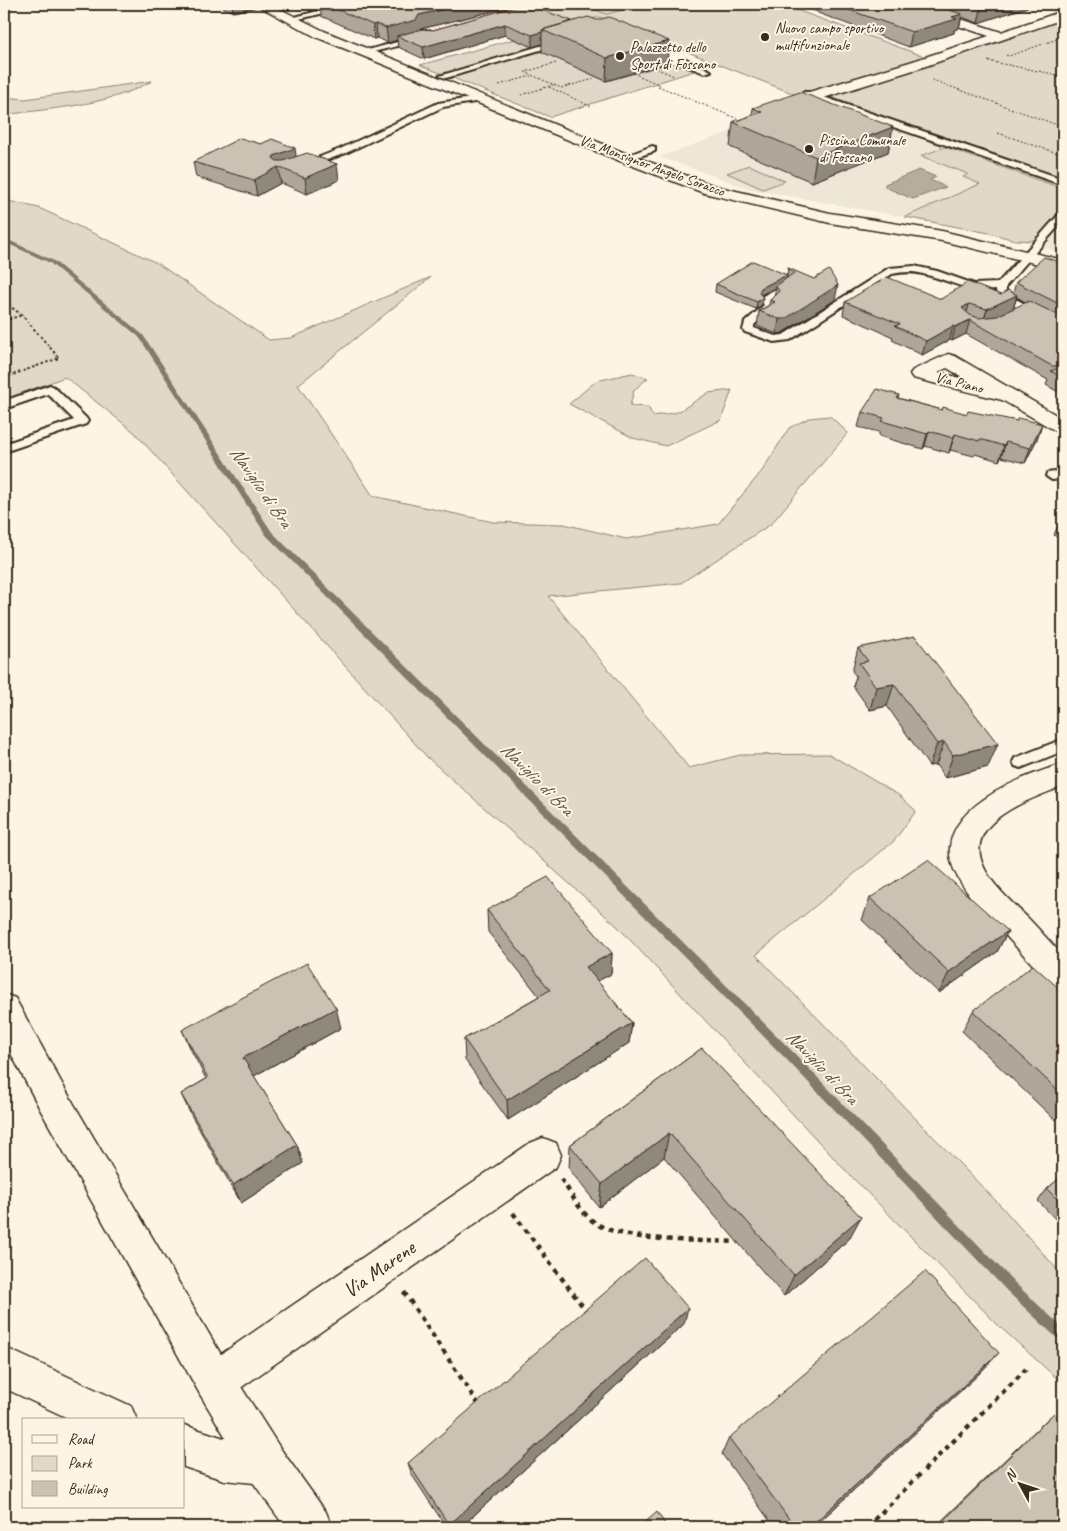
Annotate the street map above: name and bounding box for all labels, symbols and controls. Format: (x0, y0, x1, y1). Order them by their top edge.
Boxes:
place label: Nuovo campo sportivo multifunzionale (775, 19, 885, 55)
marker: Nuovo campo sportivo multifunzionale (759, 31, 771, 43)
place label: Palazzetto dello Sport di Fossano (630, 38, 717, 74)
marker: Palazzetto dello Sport di Fossano (614, 50, 626, 62)
street label: Via Monsignor Angelo Soracco (577, 131, 728, 201)
place label: Piscina Comunale di Fossano (819, 131, 906, 167)
marker: Piscina Comunale di Fossano (803, 143, 815, 155)
street label: Via Piano (933, 368, 986, 398)
water label: Naviglio di Bra (224, 442, 299, 534)
water label: Naviglio di Bra (495, 737, 580, 822)
water label: Naviglio di Bra (781, 1025, 865, 1111)
street label: Via Marene (338, 1234, 421, 1303)
legend (22, 1418, 185, 1508)
text: Road (68, 1430, 95, 1449)
text: Park (68, 1454, 93, 1473)
north arrow (994, 1458, 1044, 1508)
text: N (1001, 1465, 1021, 1485)
text: Building (68, 1480, 108, 1499)

